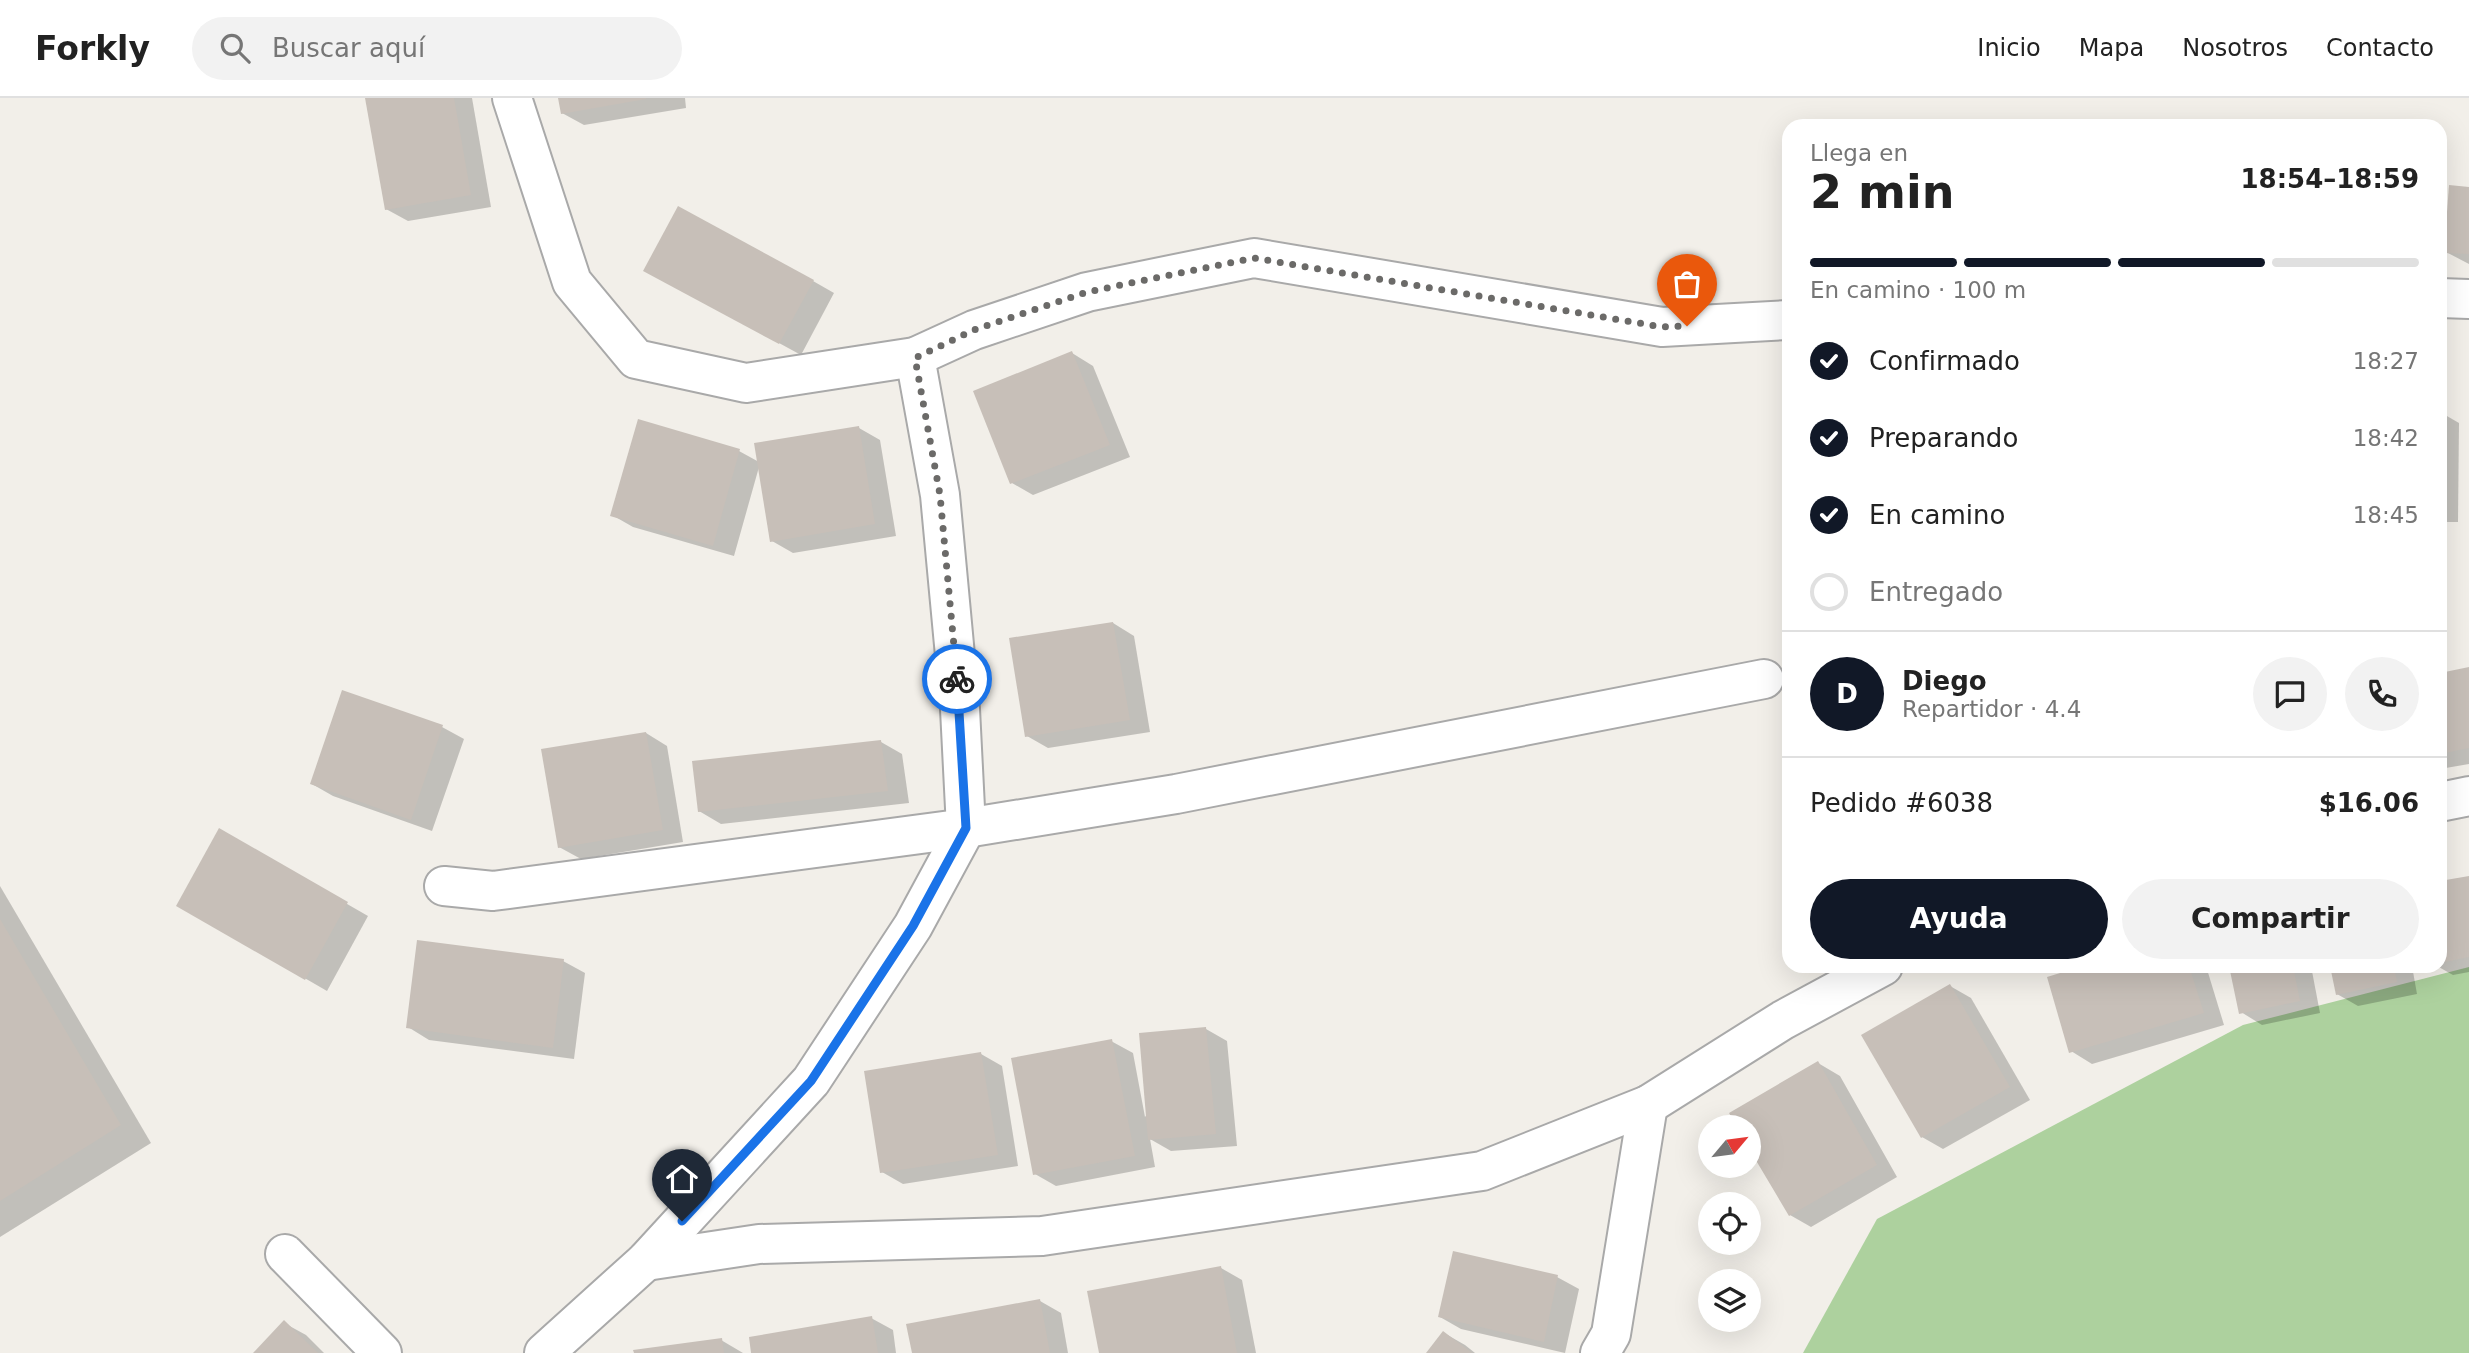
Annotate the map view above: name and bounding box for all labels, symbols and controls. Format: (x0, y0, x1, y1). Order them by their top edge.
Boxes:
search box (192, 17, 682, 80)
text: Forkly (35, 29, 150, 68)
icon: search (216, 29, 254, 67)
text: Buscar aquí (272, 33, 425, 63)
text: Inicio (1977, 34, 2041, 62)
text: Mapa (2079, 34, 2144, 62)
text: Nosotros (2182, 34, 2288, 62)
text: Contacto (2326, 34, 2434, 62)
text: Llega en (1810, 140, 1908, 166)
text: 18:54–18:59 (2240, 164, 2419, 194)
text: 2 min (1810, 165, 1954, 219)
pin (1657, 254, 1717, 326)
icon: bag (1668, 265, 1706, 303)
text: En camino · 100 m (1810, 277, 2026, 303)
icon: check (1810, 342, 1848, 380)
text: Confirmado (1869, 346, 2020, 376)
text: 18:27 (2353, 348, 2419, 374)
icon: check (1810, 419, 1848, 457)
text: Preparando (1869, 423, 2018, 453)
text: 18:42 (2353, 425, 2419, 451)
icon: check (1810, 496, 1848, 534)
text: En camino (1869, 500, 2005, 530)
text: 18:45 (2353, 502, 2419, 528)
text: Entregado (1869, 577, 2003, 607)
courier (922, 644, 992, 714)
button: chat (2253, 657, 2327, 731)
button: phone (2345, 657, 2419, 731)
icon: bike (938, 660, 976, 698)
text: Diego (1902, 666, 1987, 696)
text: D (1836, 679, 1858, 709)
text: Repartidor · 4.4 (1902, 696, 2081, 722)
text: Pedido #6038 (1810, 788, 1993, 818)
text: $16.06 (2319, 788, 2419, 818)
button: Ayuda (1810, 879, 2108, 959)
button: Compartir (2122, 879, 2419, 959)
north arrow (1698, 1115, 1760, 1178)
map controls (1698, 1115, 1761, 1332)
pin (652, 1149, 712, 1221)
icon: home (663, 1160, 701, 1198)
button: locate (1698, 1192, 1761, 1255)
button: layers (1698, 1269, 1761, 1332)

